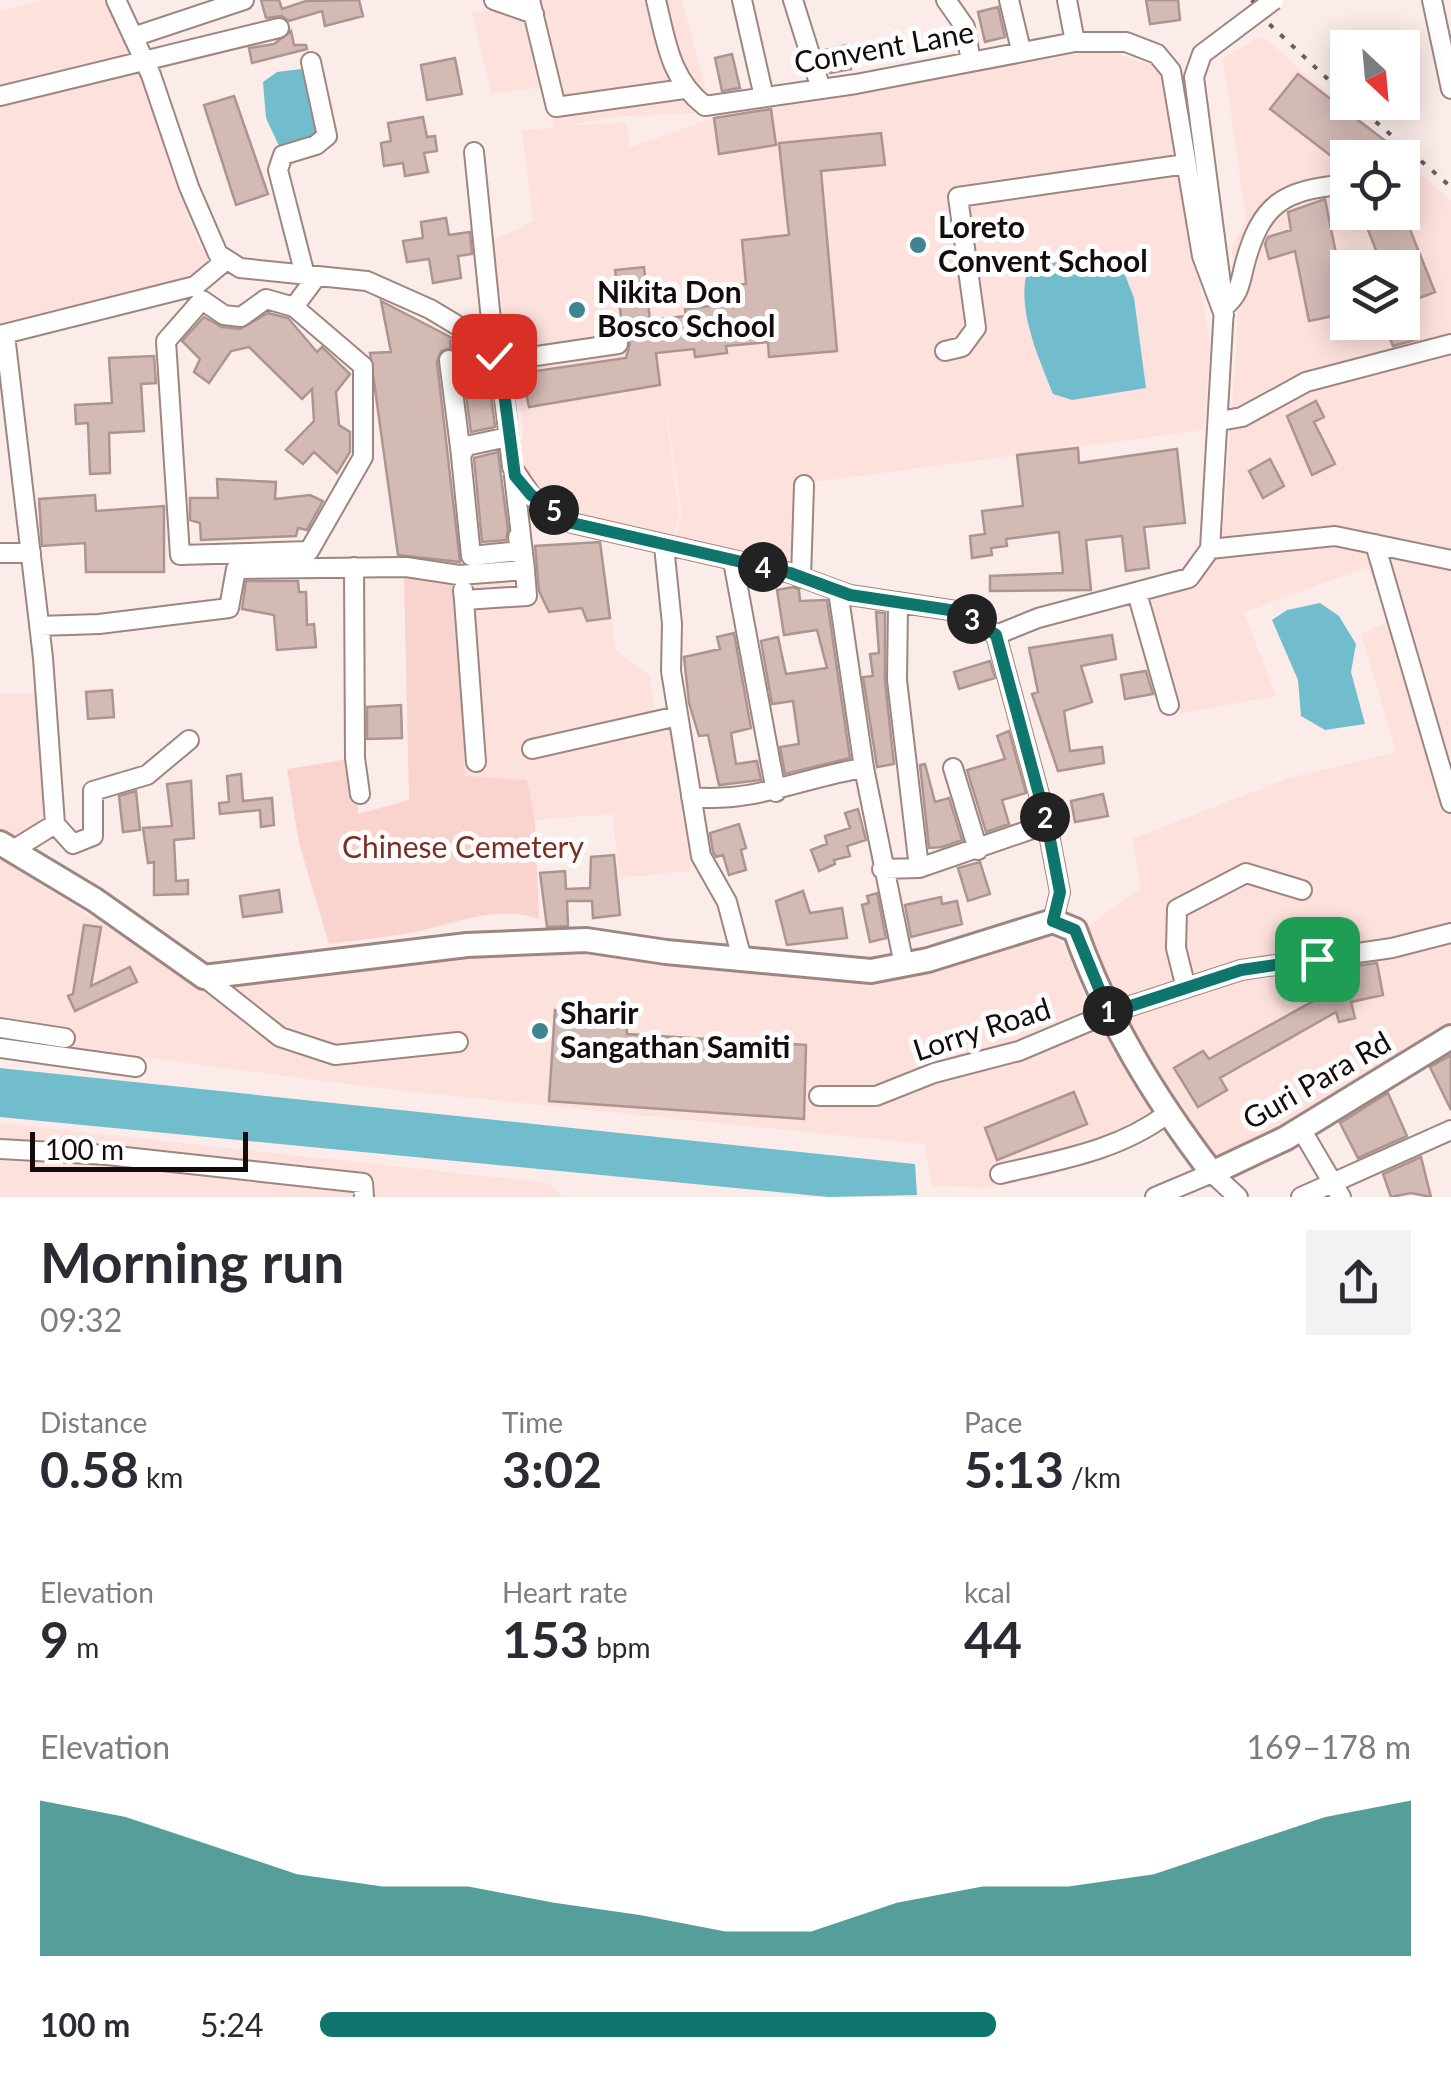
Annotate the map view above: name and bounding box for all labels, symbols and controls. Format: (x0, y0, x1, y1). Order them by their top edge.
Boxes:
street label: Convent Lane (791, 13, 976, 80)
north arrow (1330, 30, 1420, 120)
map controls (1330, 30, 1420, 340)
button: locate (1330, 140, 1420, 230)
place label: Loreto Convent School (938, 208, 1148, 278)
marker: Loreto Convent School (907, 234, 929, 256)
button: layers (1330, 250, 1420, 340)
place label: Nikita Don Bosco School (597, 273, 775, 343)
marker: Nikita Don Bosco School (566, 299, 588, 321)
pin (452, 314, 537, 399)
icon: check (467, 329, 522, 384)
pin: 5 (529, 485, 579, 535)
text: 5 (546, 493, 562, 527)
pin: 4 (738, 542, 788, 592)
text: 4 (755, 550, 771, 584)
pin: 3 (947, 594, 997, 644)
text: 3 (964, 602, 980, 636)
pin: 2 (1020, 792, 1070, 842)
text: 2 (1037, 800, 1053, 834)
park label: Chinese Cemetery (342, 828, 585, 864)
pin (1275, 917, 1360, 1002)
icon: arrive (1290, 932, 1345, 987)
pin: 1 (1083, 986, 1133, 1036)
street label: Lorry Road (908, 989, 1055, 1067)
place label: Sharir Sangathan Samiti (560, 994, 790, 1064)
text: 1 (1100, 994, 1116, 1028)
marker: Sharir Sangathan Samiti (529, 1020, 551, 1042)
street label: Guri Para Rd (1236, 1022, 1396, 1136)
scale bar (30, 1127, 248, 1172)
text: 100 m (45, 1132, 124, 1166)
text: Morning run (40, 1229, 344, 1295)
button: share (1306, 1230, 1411, 1335)
text: 09:32 (40, 1300, 122, 1339)
text: Distance (40, 1405, 147, 1439)
text: Time (502, 1405, 563, 1439)
text: Pace (964, 1405, 1022, 1439)
text: 0.58 (40, 1439, 139, 1499)
text: 3:02 (502, 1439, 602, 1499)
text: 5:13 (964, 1439, 1064, 1499)
text: km (139, 1460, 183, 1494)
text: /km (1064, 1460, 1121, 1494)
text: Elevation (40, 1575, 154, 1609)
text: Heart rate (502, 1575, 628, 1609)
text: kcal (964, 1575, 1011, 1609)
text: 9 (40, 1609, 69, 1669)
text: 153 (502, 1609, 589, 1669)
text: 44 (964, 1609, 1022, 1669)
text: m (69, 1630, 99, 1664)
text: bpm (589, 1630, 651, 1664)
text: Elevation (40, 1727, 170, 1766)
text: 169–178 m (1247, 1727, 1411, 1766)
text: 100 m (40, 2005, 130, 2044)
text: 5:24 (200, 2005, 264, 2044)

